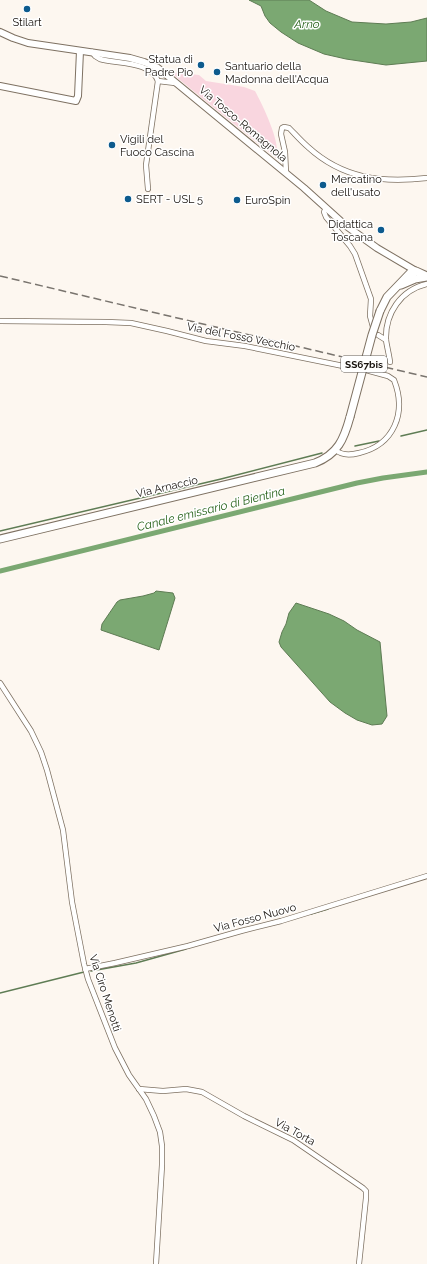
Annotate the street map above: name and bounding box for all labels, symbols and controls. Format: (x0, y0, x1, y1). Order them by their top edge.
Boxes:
marker: Stilart (22, 4, 32, 14)
place label: Stilart (12, 16, 42, 29)
water label: Arno (293, 17, 320, 31)
place label: Statua di Padre Pio (145, 53, 193, 79)
marker: Statua di Padre Pio (196, 60, 206, 70)
place label: Santuario della Madonna dell'Acqua (225, 60, 329, 86)
marker: Santuario della Madonna dell'Acqua (212, 67, 222, 77)
street label: Via Tosco-Romagnola (196, 83, 290, 165)
place label: Vigili del Fuoco Cascina (120, 133, 194, 159)
marker: Vigili del Fuoco Cascina (107, 140, 117, 150)
place label: Mercatino dell'usato (331, 173, 382, 199)
marker: Mercatino dell'usato (318, 180, 328, 190)
place label: SERT - USL 5 (136, 193, 203, 206)
marker: SERT - USL 5 (123, 194, 133, 204)
place label: EuroSpin (245, 194, 291, 207)
marker: EuroSpin (232, 195, 242, 205)
place label: Didattica Toscana (328, 218, 373, 244)
marker: Didattica Toscana (376, 225, 386, 235)
street label: Via del Fosso Vecchio (186, 320, 297, 354)
road number: SS67bis (341, 356, 387, 372)
street label: Via Arnaccio (135, 473, 200, 500)
water label: Canale emissario di Bientina (135, 484, 287, 534)
street label: Via Fosso Nuovo (212, 901, 298, 935)
street label: Via Ciro Menotti (86, 953, 124, 1033)
street label: Via Torta (273, 1116, 317, 1148)

